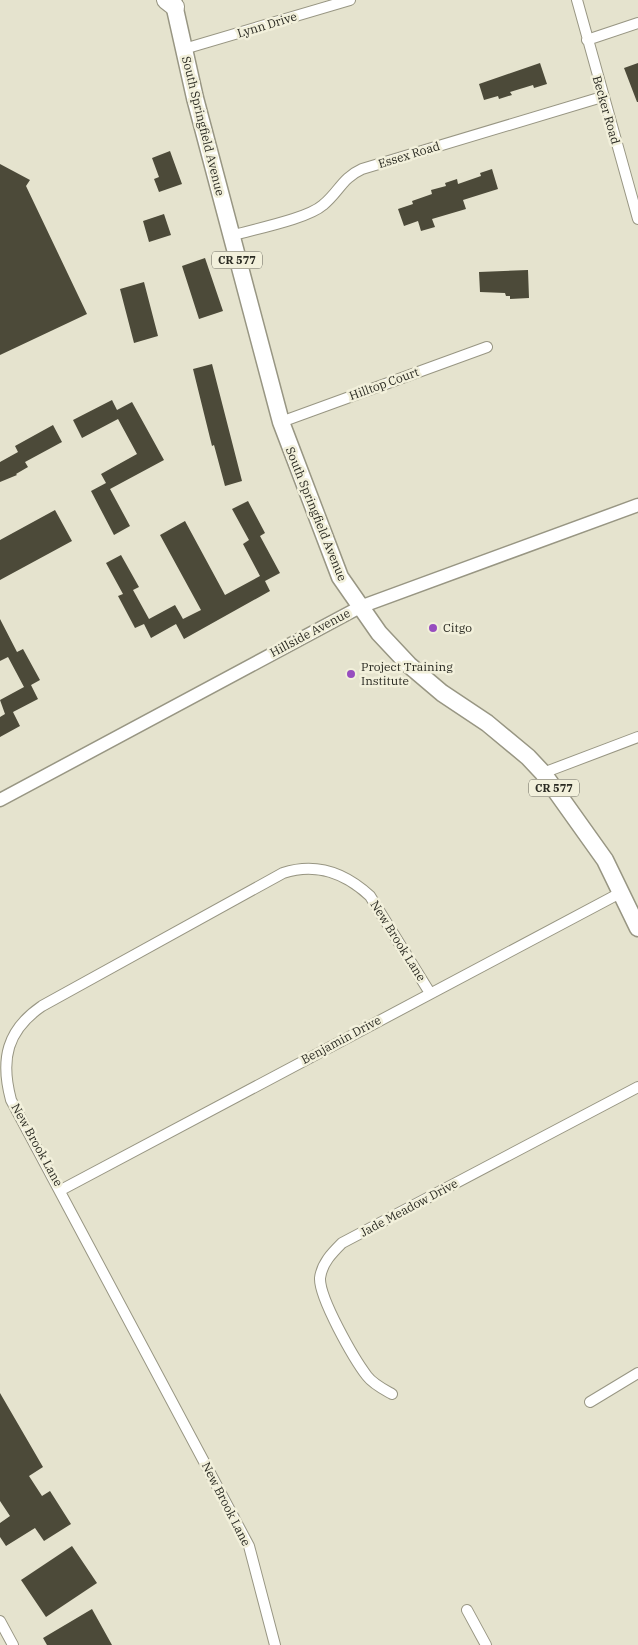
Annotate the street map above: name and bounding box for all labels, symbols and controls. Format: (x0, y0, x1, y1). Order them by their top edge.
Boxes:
street label: Lynn Drive (235, 8, 298, 41)
street label: South Springfield Avenue (179, 55, 228, 197)
street label: Becker Road (590, 74, 623, 146)
street label: Essex Road (376, 138, 442, 171)
road number: CR 577 (212, 252, 262, 268)
street label: Hilltop Court (347, 364, 421, 403)
street label: South Springfield Avenue (283, 445, 350, 583)
street label: Hillside Avenue (267, 605, 352, 660)
place label: Citgo (443, 620, 472, 635)
marker: Citgo (427, 622, 439, 634)
place label: Project Training Institute (361, 659, 453, 688)
marker: Project Training Institute (345, 668, 357, 680)
road number: CR 577 (529, 780, 579, 796)
street label: New Brook Lane (368, 898, 429, 984)
street label: Benjamin Drive (298, 1012, 383, 1067)
street label: New Brook Lane (8, 1101, 66, 1189)
street label: Jade Meadow Drive (357, 1175, 460, 1240)
street label: New Brook Lane (199, 1459, 254, 1548)

